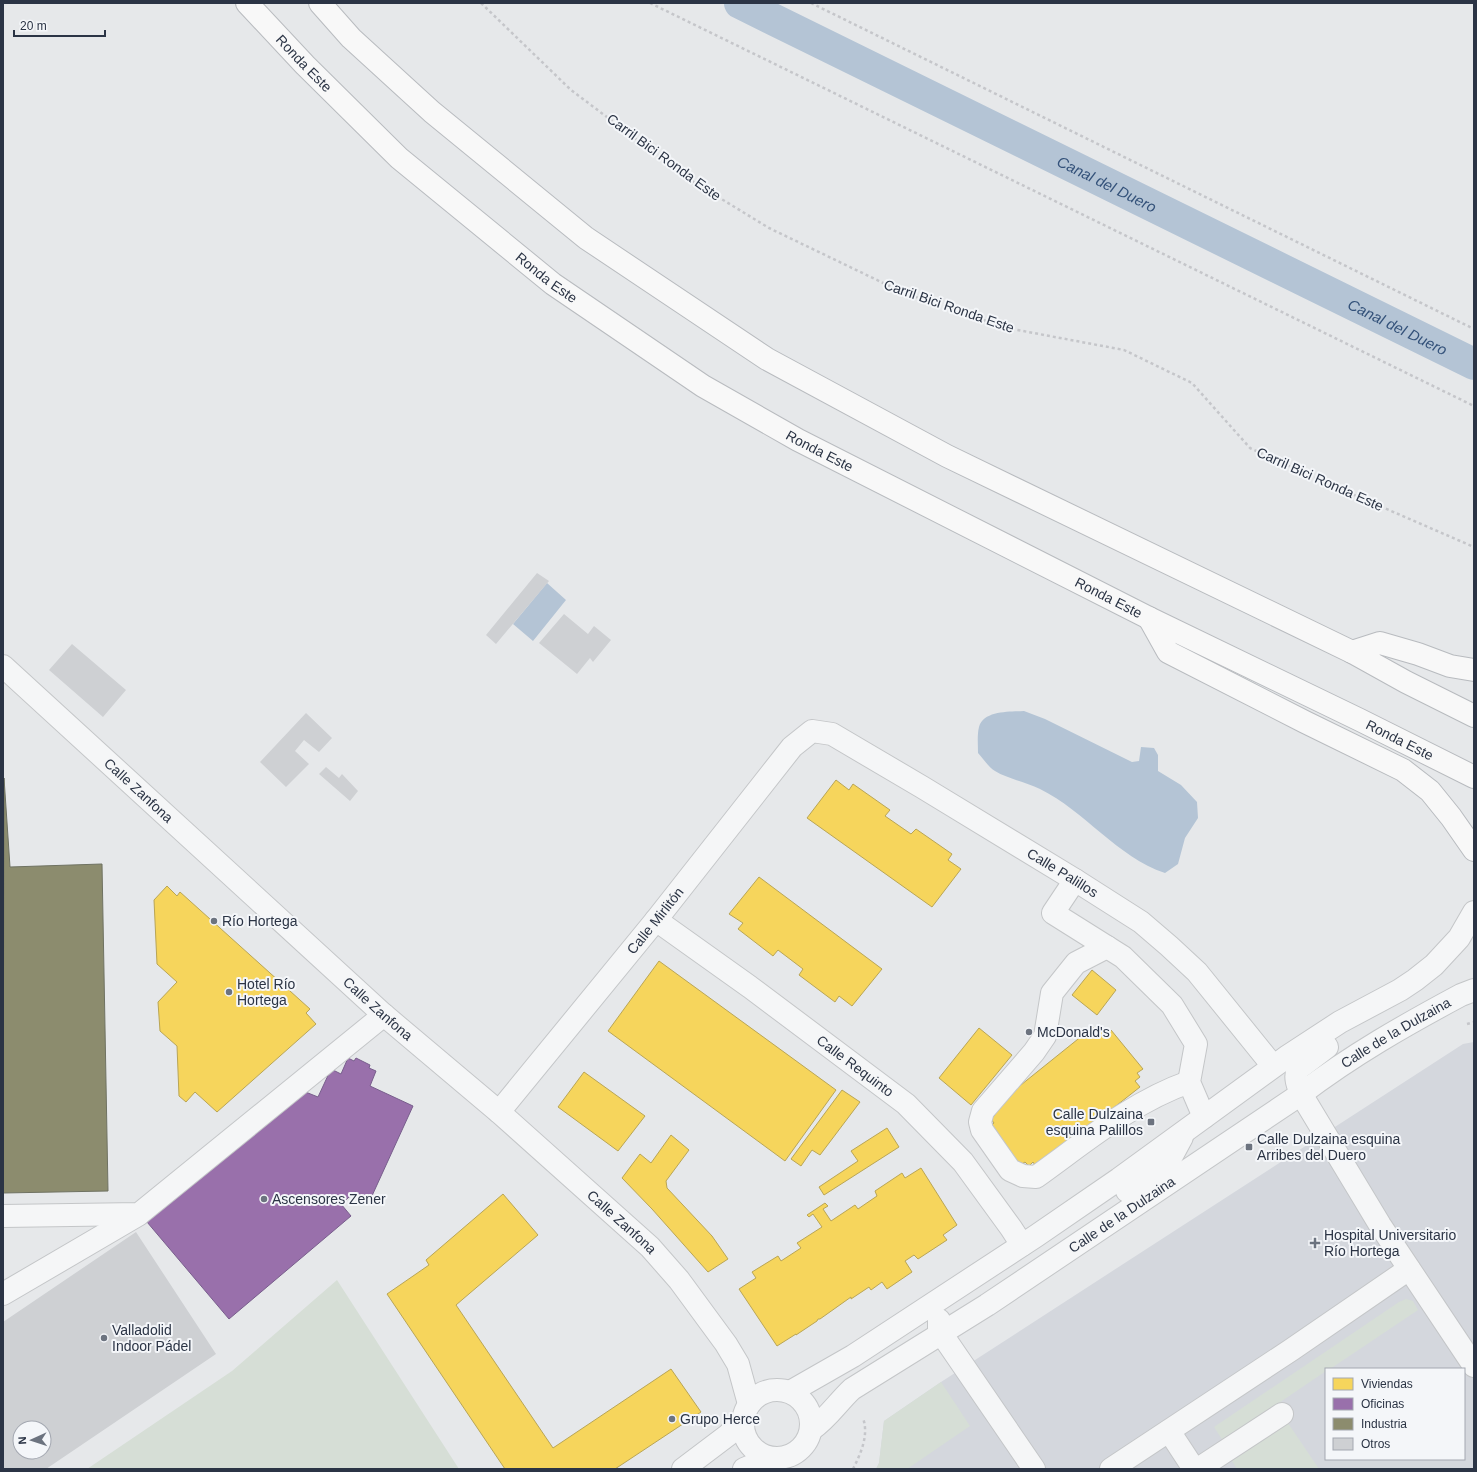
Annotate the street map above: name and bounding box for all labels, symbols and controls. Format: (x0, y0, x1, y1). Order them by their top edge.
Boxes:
scale bar (14, 12, 105, 38)
text: 20 m (20, 19, 47, 33)
street label: Ronda Este (273, 31, 335, 95)
street label: Carril Bici Ronda Este (604, 110, 724, 204)
water label: Canal del Duero (1055, 152, 1159, 215)
street label: Ronda Este (513, 249, 580, 306)
street label: Carril Bici Ronda Este (882, 276, 1017, 336)
water label: Canal del Duero (1345, 295, 1450, 358)
street label: Ronda Este (783, 427, 856, 475)
street label: Carril Bici Ronda Este (1254, 444, 1386, 514)
street label: Ronda Este (1072, 574, 1145, 621)
street label: Ronda Este (1363, 716, 1436, 763)
street label: Calle Zanfona (101, 755, 176, 826)
street label: Calle Palillos (1024, 845, 1101, 901)
street label: Calle Mirlitón (624, 884, 687, 957)
place label: Río Hortega (222, 913, 298, 929)
marker: Río Hortega (209, 916, 219, 926)
street label: Calle Zanfona (340, 974, 416, 1044)
place label: Hotel Río Hortega (237, 976, 296, 1008)
marker: Hotel Río Hortega (224, 987, 234, 997)
street label: Calle de la Dulzaina (1338, 994, 1453, 1071)
place label: McDonald's (1037, 1024, 1110, 1040)
marker: McDonald's (1024, 1027, 1034, 1037)
street label: Calle Requinto (814, 1032, 897, 1100)
place label: Calle Dulzaina esquina Palillos (1046, 1106, 1143, 1138)
marker: Calle Dulzaina esquina Palillos (1146, 1117, 1156, 1127)
place label: Calle Dulzaina esquina Arribes del Duero (1257, 1131, 1400, 1163)
marker: Calle Dulzaina esquina Arribes del Duero (1244, 1142, 1254, 1152)
street label: Calle de la Dulzaina (1066, 1173, 1178, 1256)
street label: Calle Zanfona (584, 1187, 660, 1257)
place label: Ascensores Zener (272, 1191, 386, 1207)
marker: Ascensores Zener (259, 1194, 269, 1204)
place label: Hospital Universitario Río Hortega (1324, 1227, 1456, 1259)
marker: Hospital Universitario Río Hortega (1309, 1237, 1321, 1249)
place label: Valladolid Indoor Pádel (112, 1322, 191, 1354)
marker: Valladolid Indoor Pádel (99, 1333, 109, 1343)
legend (1325, 1368, 1465, 1460)
text: Viviendas (1361, 1377, 1413, 1391)
text: Oficinas (1361, 1397, 1404, 1411)
place label: Grupo Herce (680, 1411, 760, 1427)
marker: Grupo Herce (667, 1414, 677, 1424)
text: Industria (1361, 1417, 1407, 1431)
north arrow (12, 1420, 52, 1460)
text: N (16, 1436, 28, 1445)
text: Otros (1361, 1437, 1390, 1451)

